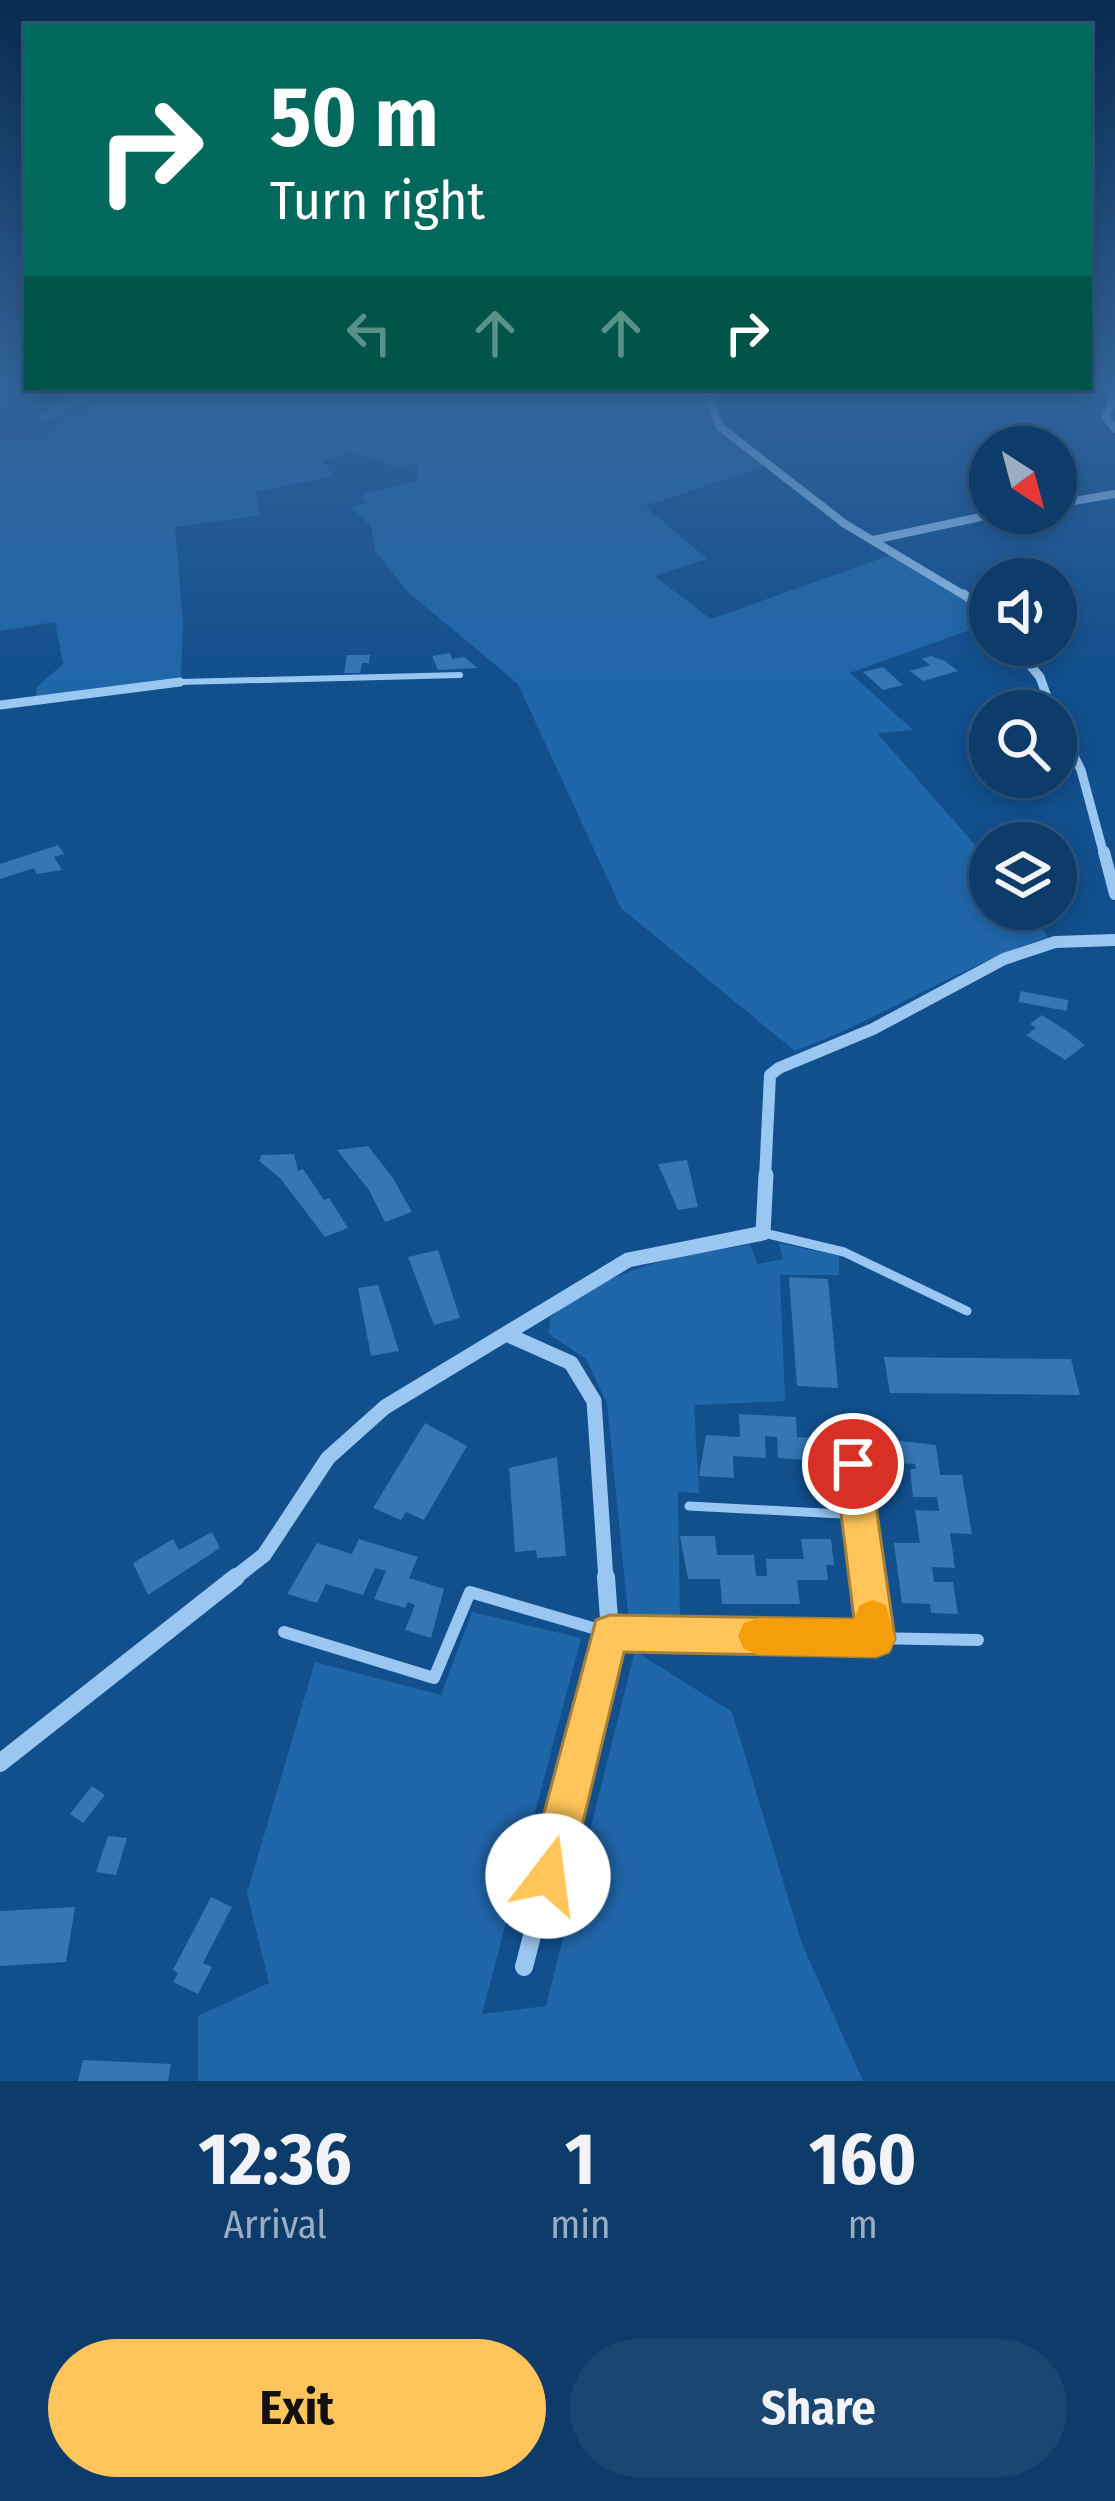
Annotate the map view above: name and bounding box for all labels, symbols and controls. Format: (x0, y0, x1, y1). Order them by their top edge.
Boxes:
text: 50 m (270, 67, 439, 168)
icon: right (72, 72, 228, 228)
text: Turn right (270, 169, 485, 233)
icon: left (336, 300, 402, 366)
icon: ahead (462, 300, 528, 366)
icon: ahead (588, 300, 654, 366)
icon: right (714, 300, 780, 366)
north arrow (969, 426, 1077, 534)
map controls (969, 426, 1077, 930)
button: sound (969, 558, 1077, 666)
button: search (969, 690, 1077, 798)
button: layers (969, 822, 1077, 930)
pin (802, 1413, 904, 1515)
icon: arrive (820, 1431, 886, 1497)
position arrow (485, 1813, 611, 1939)
text: 12:36 (199, 2117, 352, 2203)
text: 1 (565, 2117, 596, 2203)
text: 160 (809, 2117, 916, 2203)
text: Arrival (223, 2202, 327, 2248)
text: min (550, 2202, 611, 2248)
text: m (848, 2202, 878, 2248)
button: Exit (48, 2339, 546, 2477)
button: Share (570, 2339, 1067, 2477)

